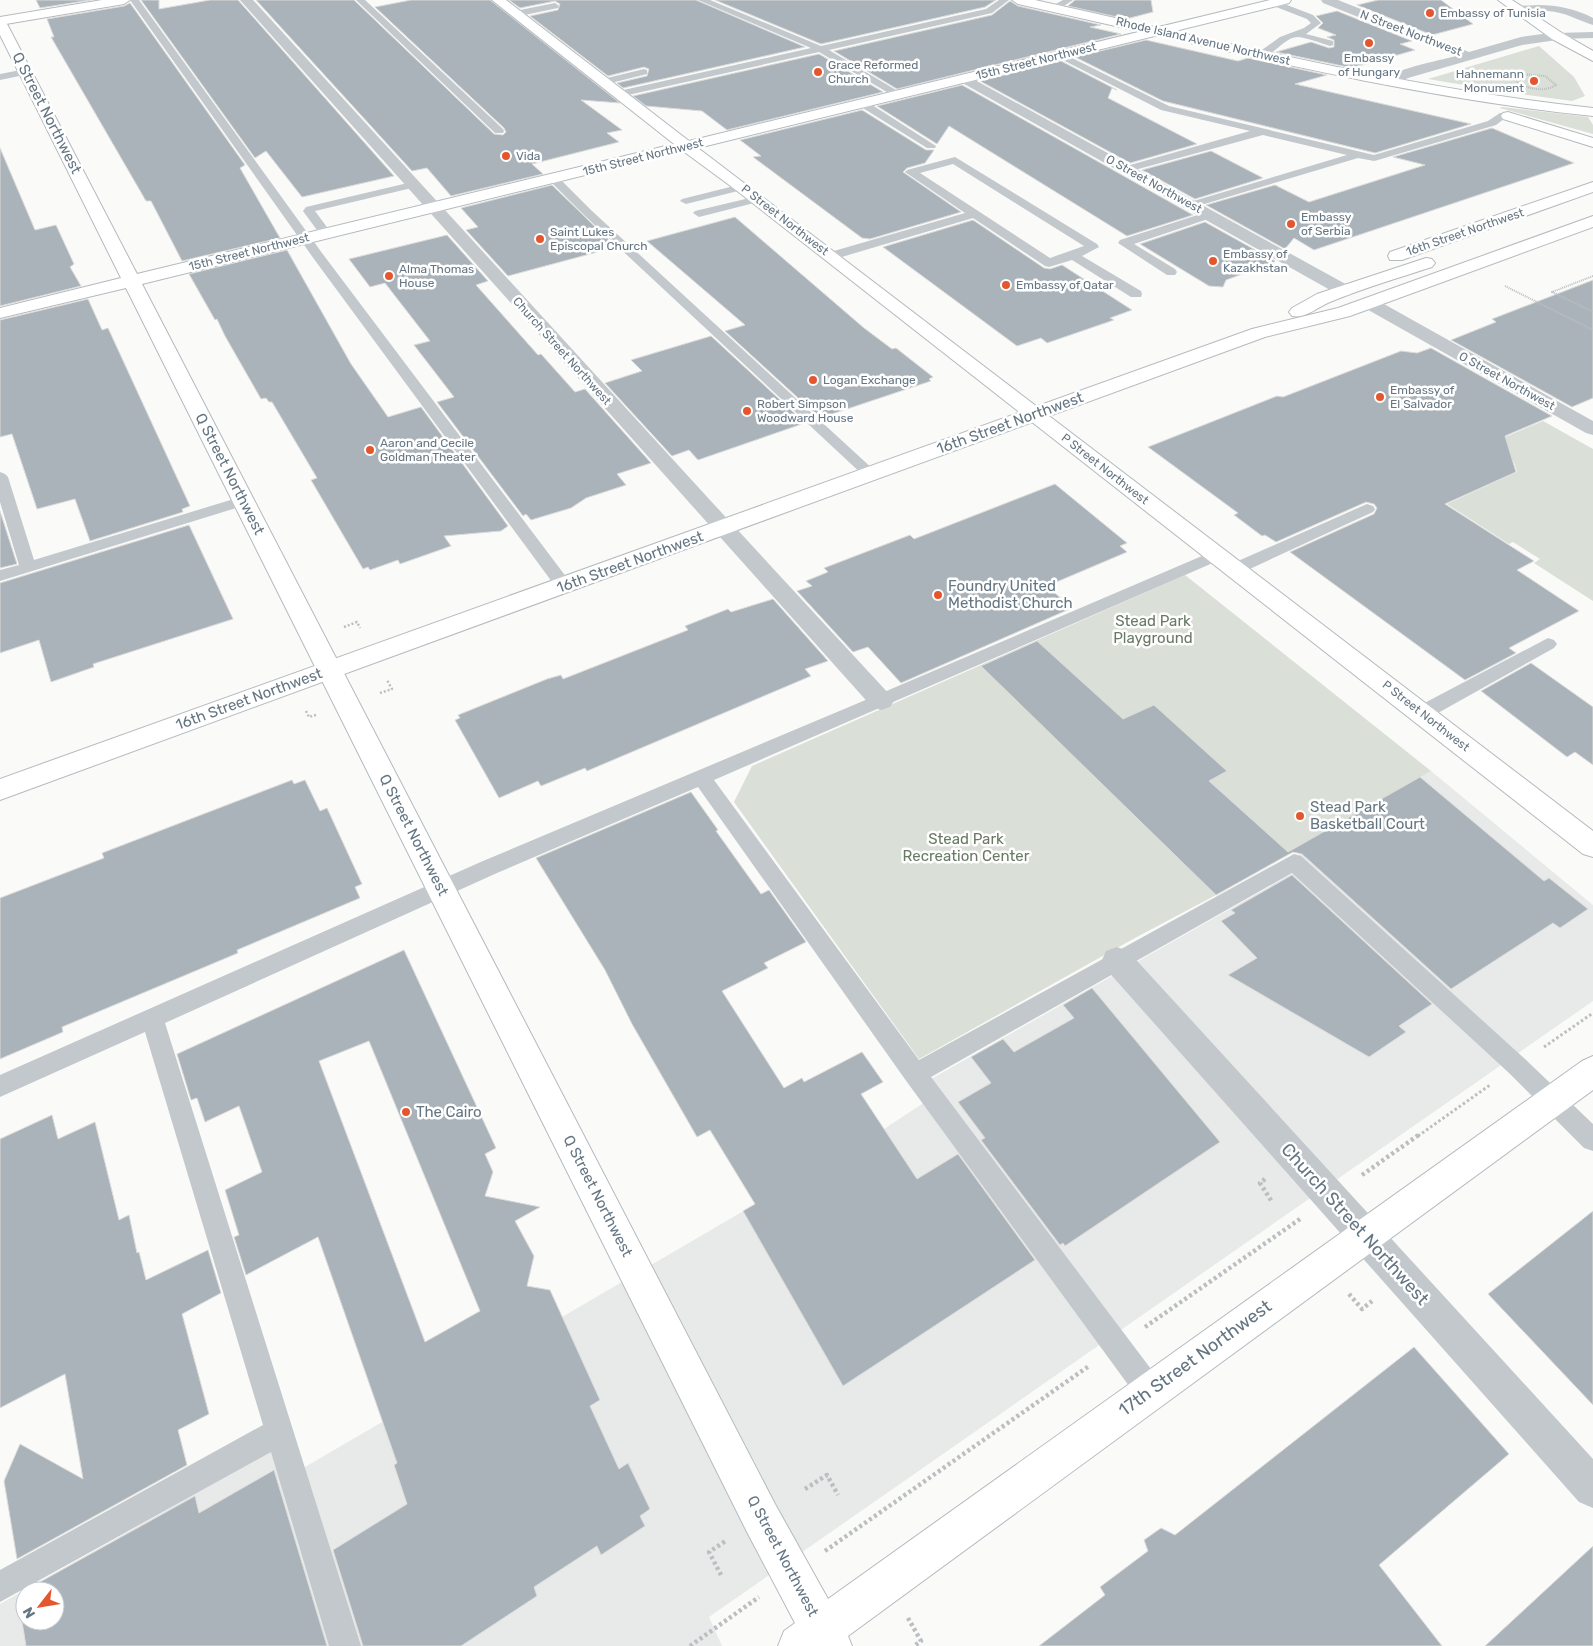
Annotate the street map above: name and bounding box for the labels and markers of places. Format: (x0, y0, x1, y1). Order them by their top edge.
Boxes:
place label: Embassy of Tunisia (1440, 6, 1546, 20)
marker: Embassy of Tunisia (1424, 7, 1436, 19)
marker: Embassy of Hungary (1363, 37, 1375, 49)
place label: Embassy of Hungary (1338, 51, 1400, 79)
place label: Grace Reformed Church (828, 58, 918, 86)
marker: Grace Reformed Church (812, 66, 824, 78)
place label: Hahnemann Monument (1456, 67, 1524, 95)
marker: Hahnemann Monument (1528, 75, 1540, 87)
place label: Vida (516, 149, 541, 163)
marker: Vida (500, 150, 512, 162)
place label: Embassy of Serbia (1301, 210, 1352, 238)
marker: Embassy of Serbia (1285, 218, 1297, 230)
place label: Saint Lukes Episcopal Church (550, 225, 648, 253)
marker: Saint Lukes Episcopal Church (534, 233, 546, 245)
place label: Embassy of Kazakhstan (1223, 247, 1288, 275)
marker: Embassy of Kazakhstan (1207, 255, 1219, 267)
place label: Alma Thomas House (399, 262, 474, 290)
marker: Alma Thomas House (383, 270, 395, 282)
place label: Embassy of Qatar (1016, 278, 1114, 292)
marker: Embassy of Qatar (1000, 279, 1012, 291)
place label: Logan Exchange (823, 373, 916, 387)
marker: Logan Exchange (807, 374, 819, 386)
place label: Embassy of El Salvador (1390, 383, 1455, 411)
marker: Embassy of El Salvador (1374, 391, 1386, 403)
place label: Robert Simpson Woodward House (757, 397, 854, 425)
marker: Robert Simpson Woodward House (741, 405, 753, 417)
place label: Aaron and Cecile Goldman Theater (380, 436, 476, 464)
marker: Aaron and Cecile Goldman Theater (364, 444, 376, 456)
place label: Foundry United Methodist Church (948, 577, 1073, 612)
marker: Foundry United Methodist Church (932, 589, 944, 601)
place label: Stead Park Basketball Court (1310, 798, 1425, 833)
marker: Stead Park Basketball Court (1294, 810, 1306, 822)
place label: The Cairo (416, 1103, 482, 1121)
marker: The Cairo (400, 1106, 412, 1118)

